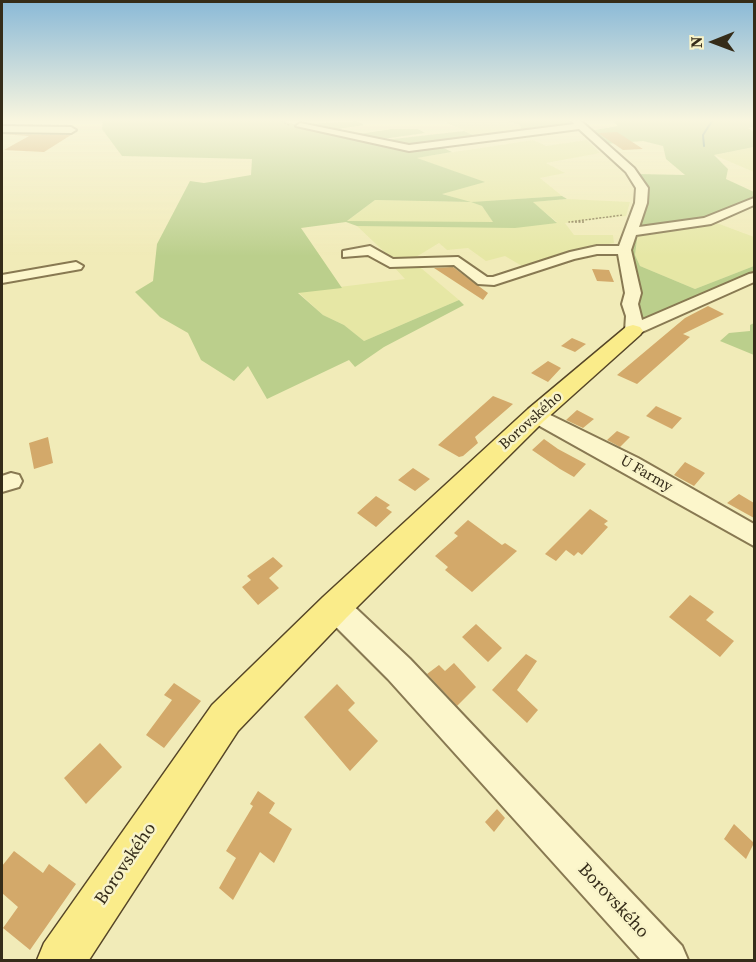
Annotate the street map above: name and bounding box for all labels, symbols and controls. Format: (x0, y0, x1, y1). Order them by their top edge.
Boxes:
north arrow (684, 12, 744, 72)
text: N (685, 36, 707, 48)
street label: Borovského (496, 388, 566, 454)
street label: U Farmy (617, 452, 675, 496)
street label: Borovského (91, 819, 161, 909)
street label: Borovského (573, 859, 653, 943)

